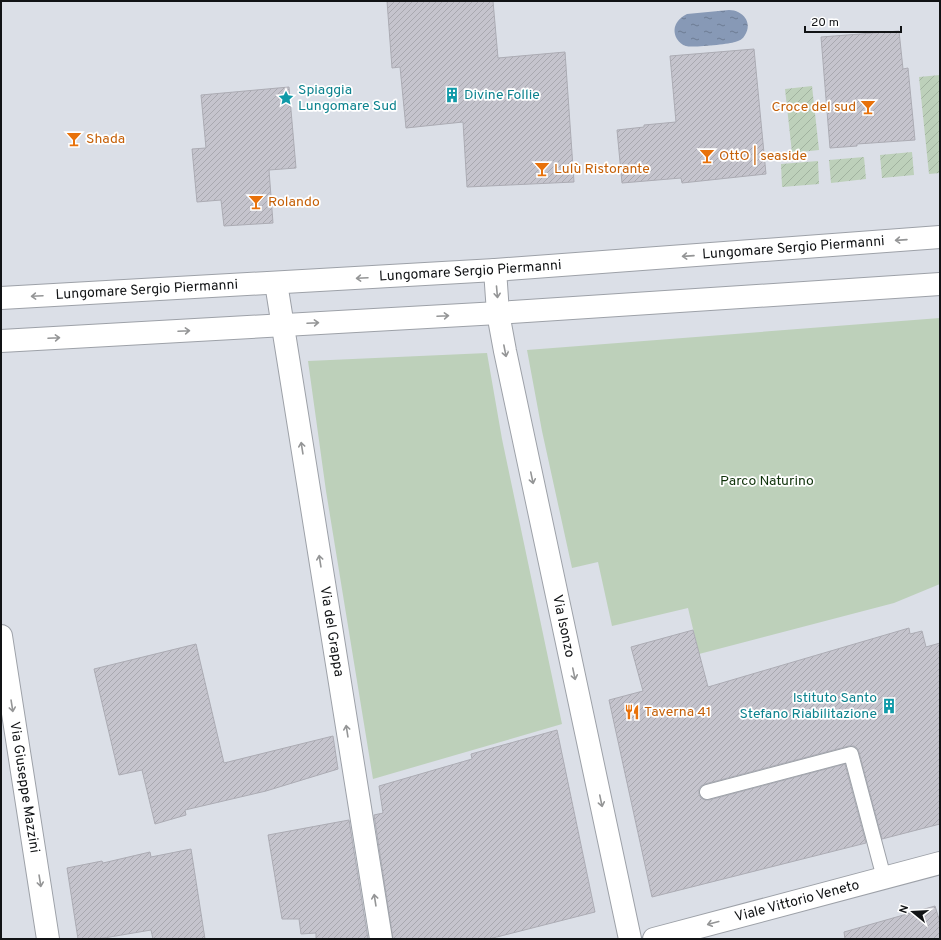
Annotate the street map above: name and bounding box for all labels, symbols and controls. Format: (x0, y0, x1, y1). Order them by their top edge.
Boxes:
scale bar (805, 8, 901, 34)
text: 20 m (811, 15, 839, 31)
place label: Spiaggia Lungomare Sud (298, 82, 397, 115)
building icon: Divine Follie (443, 86, 461, 104)
place label: Divine Follie (464, 87, 540, 104)
place icon: Spiaggia Lungomare Sud (277, 89, 295, 107)
bar icon: Croce del sud (859, 98, 877, 116)
place label: Croce del sud (771, 99, 856, 116)
bar icon: Shada (65, 130, 83, 148)
place label: Shada (86, 131, 125, 148)
place label: OttO | seaside (719, 145, 807, 165)
bar icon: OttO | seaside (698, 147, 716, 165)
bar icon: Lulù Ristorante (533, 160, 551, 178)
place label: Lulù Ristorante (554, 161, 650, 178)
bar icon: Rolando (247, 193, 265, 211)
place label: Rolando (268, 194, 320, 211)
street label: Lungomare Sergio Piermanni (702, 233, 885, 263)
one-way arrow (895, 237, 908, 244)
one-way arrow (682, 252, 695, 259)
street label: Lungomare Sergio Piermanni (378, 257, 562, 285)
one-way arrow (356, 274, 369, 281)
street label: Lungomare Sergio Piermanni (55, 276, 239, 303)
one-way arrow (493, 285, 500, 298)
one-way arrow (31, 292, 44, 300)
one-way arrow (436, 312, 449, 319)
one-way arrow (306, 320, 319, 327)
one-way arrow (177, 327, 190, 334)
one-way arrow (47, 334, 60, 342)
one-way arrow (501, 344, 509, 357)
one-way arrow (298, 442, 306, 455)
one-way arrow (528, 472, 536, 485)
park label: Parco Naturino (720, 473, 814, 490)
one-way arrow (316, 555, 324, 568)
street label: Via del Grappa (316, 585, 347, 678)
street label: Via Isonzo (549, 593, 578, 659)
one-way arrow (570, 667, 578, 680)
place label: Istituto Santo Stefano Riabilitazione (740, 690, 877, 723)
building icon: Istituto Santo Stefano Riabilitazione (880, 697, 898, 715)
one-way arrow (8, 699, 16, 712)
restaurant icon: Taverna 41 (623, 703, 641, 721)
place label: Taverna 41 (644, 704, 711, 721)
street label: Via Giuseppe Mazzini (6, 720, 43, 854)
one-way arrow (343, 725, 351, 738)
one-way arrow (597, 794, 605, 807)
one-way arrow (36, 875, 44, 888)
street label: Viale Vittorio Veneto (733, 876, 861, 926)
north arrow (893, 892, 933, 932)
one-way arrow (370, 894, 378, 907)
text: N (897, 903, 912, 915)
one-way arrow (707, 920, 720, 928)

